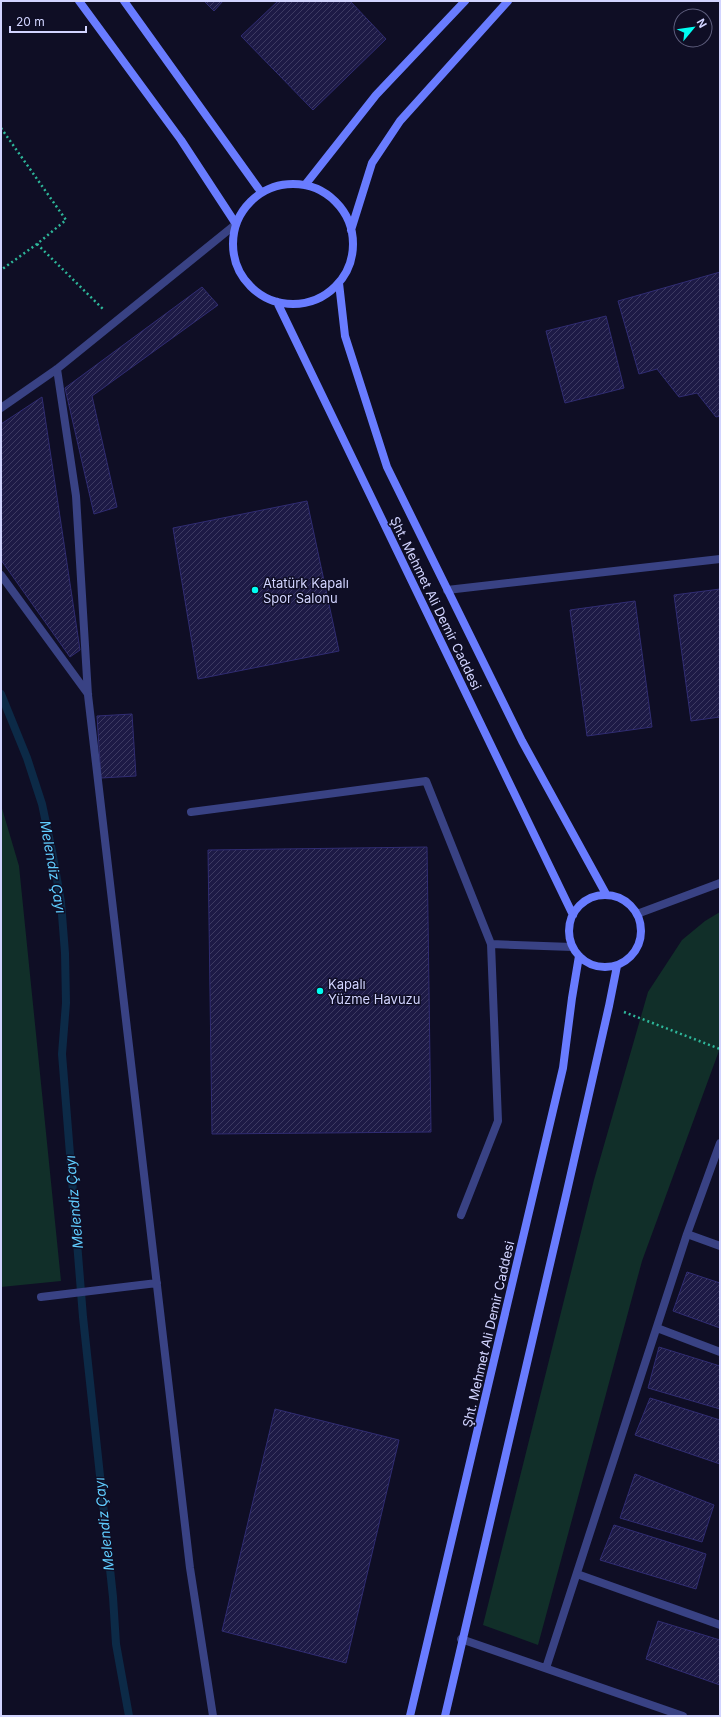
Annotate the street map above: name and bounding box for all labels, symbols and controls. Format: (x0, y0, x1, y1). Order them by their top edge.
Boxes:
scale bar (10, 8, 86, 34)
north arrow (673, 8, 713, 48)
text: 20 m (16, 14, 45, 29)
text: N (694, 16, 710, 30)
street label: Şht. Mehmet Ali Demir Caddesi (387, 514, 485, 692)
place label: Atatürk Kapalı Spor Salonu (263, 575, 349, 606)
marker: Atatürk Kapalı Spor Salonu (250, 585, 260, 595)
water label: Melendiz Çayı (37, 819, 70, 915)
place label: Kapalı Yüzme Havuzu (328, 976, 420, 1007)
marker: Kapalı Yüzme Havuzu (315, 986, 325, 996)
water label: Melendiz Çayı (61, 1155, 86, 1250)
street label: Şht. Mehmet Ali Demir Caddesi (459, 1239, 517, 1429)
water label: Melendiz Çayı (90, 1476, 117, 1572)

